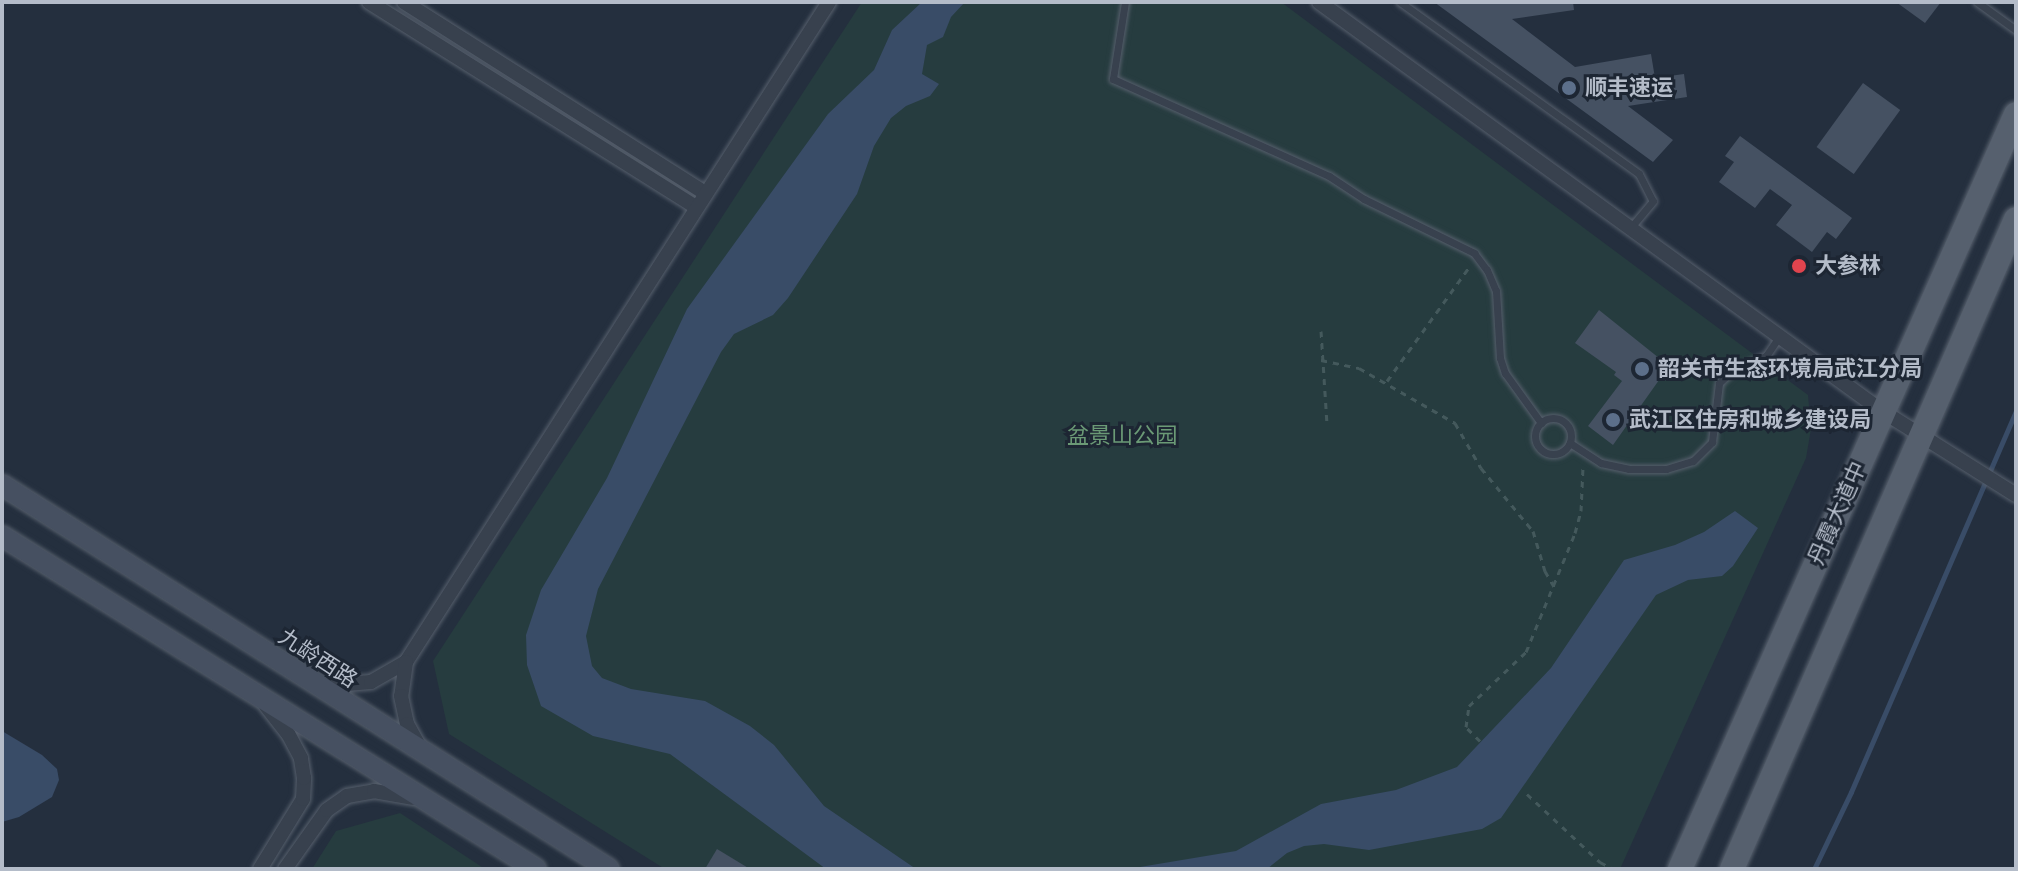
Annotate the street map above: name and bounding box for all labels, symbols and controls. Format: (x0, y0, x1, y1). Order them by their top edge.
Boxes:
place label: 顺丰速运 (1585, 75, 1673, 101)
marker: 顺丰速运 (1560, 79, 1578, 97)
place label: 大参林 (1815, 253, 1881, 279)
marker: 大参林 (1790, 257, 1808, 275)
place label: 韶关市生态环境局武江分局 (1658, 356, 1922, 382)
marker: 韶关市生态环境局武江分局 (1633, 360, 1651, 378)
place label: 武江区住房和城乡建设局 (1629, 407, 1871, 433)
marker: 武江区住房和城乡建设局 (1604, 411, 1622, 429)
park label: 盆景山公园 (1067, 423, 1177, 449)
street label: 丹霞大道中 (1803, 457, 1871, 569)
street label: 九龄西路 (274, 623, 362, 693)

